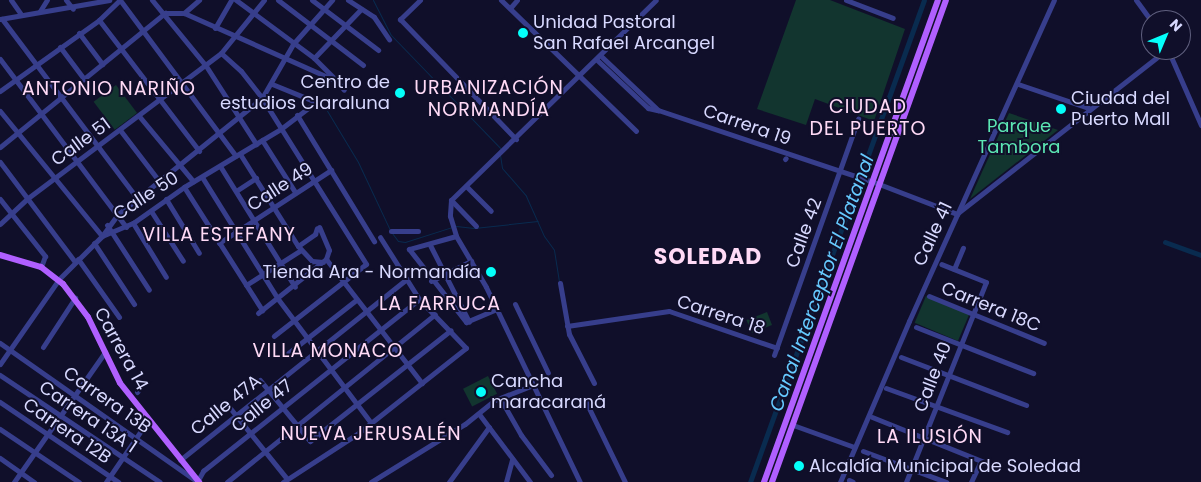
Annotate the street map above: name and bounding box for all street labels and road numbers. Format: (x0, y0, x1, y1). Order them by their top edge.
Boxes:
street label: Carrera 19 (700, 100, 794, 150)
street label: Calle 51 (47, 113, 115, 171)
street label: Calle 49 (243, 158, 317, 216)
street label: Calle 50 (109, 167, 183, 225)
street label: Calle 42 (781, 195, 827, 271)
street label: Calle 41 (909, 199, 957, 269)
street label: Carrera 18C (938, 277, 1044, 337)
street label: Carrera 18 (674, 291, 768, 339)
street label: Carrera 14 (89, 304, 153, 394)
street label: Calle 40 (910, 339, 956, 415)
street label: Carrera 13B (59, 362, 155, 438)
street label: Calle 47A (186, 370, 266, 440)
street label: Calle 47 (227, 375, 297, 437)
street label: Carrera 13A 1 (35, 376, 141, 458)
street label: Carrera 12B (19, 394, 115, 468)

